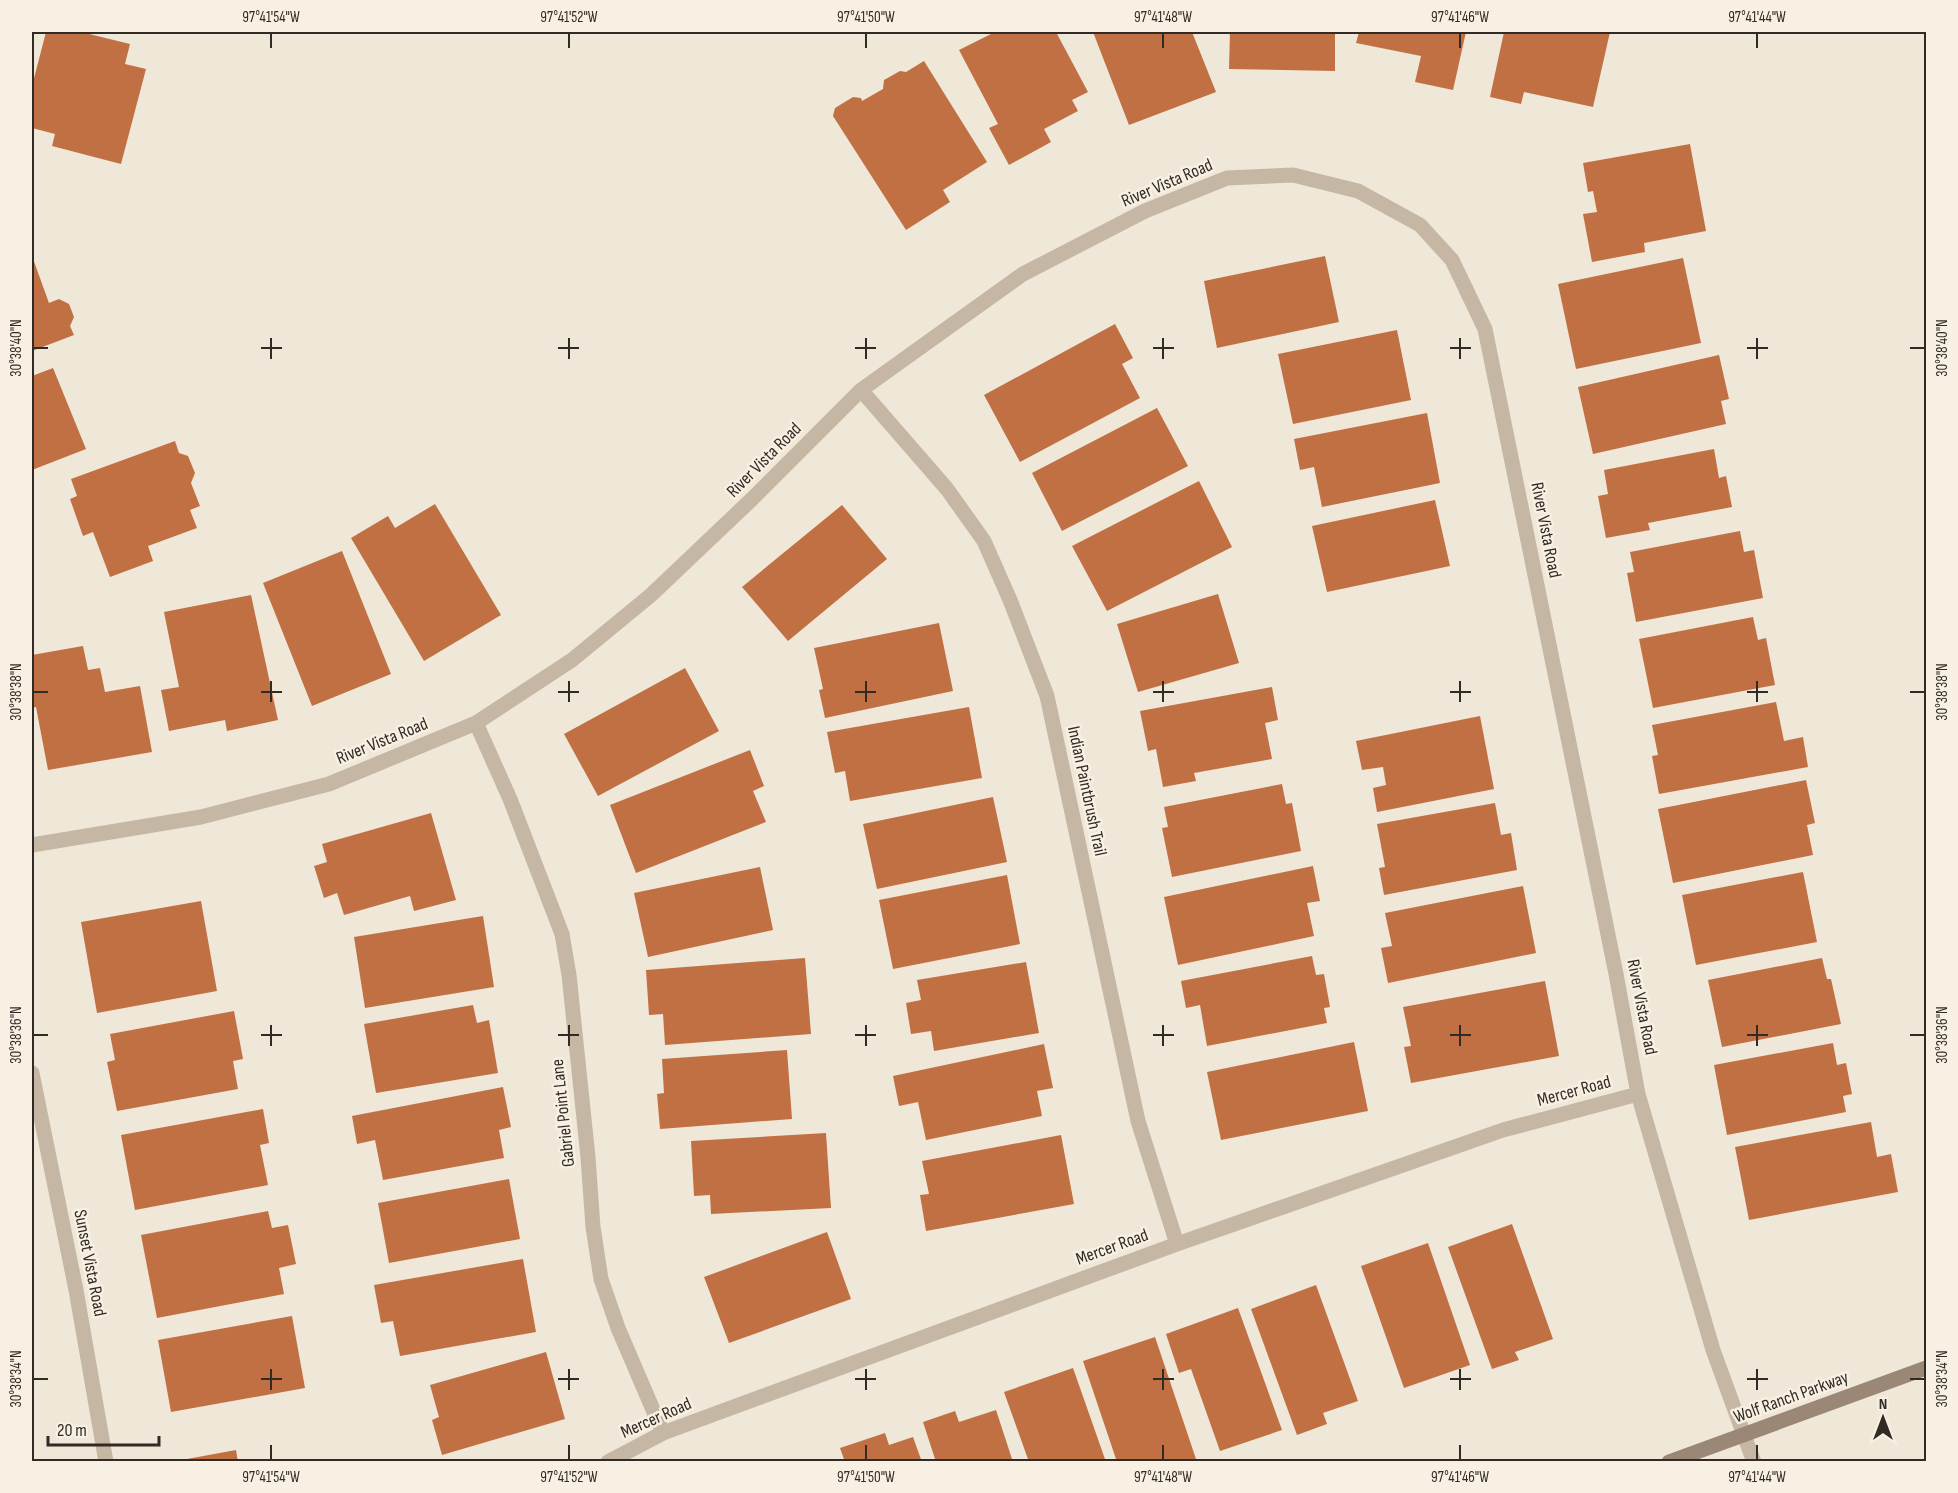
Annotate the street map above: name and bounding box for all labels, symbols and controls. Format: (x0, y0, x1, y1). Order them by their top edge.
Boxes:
text: 97°41'54"W (242, 8, 300, 27)
text: 97°41'52"W (540, 8, 598, 27)
text: 97°41'50"W (837, 8, 895, 27)
text: 97°41'48"W (1134, 8, 1192, 27)
text: 97°41'46"W (1431, 8, 1489, 27)
text: 97°41'44"W (1728, 8, 1786, 27)
street label: River Vista Road (1118, 154, 1216, 212)
text: 30°38'40"N (7, 319, 26, 377)
text: 30°38'40"N (1933, 319, 1952, 377)
street label: River Vista Road (722, 418, 806, 502)
street label: River Vista Road (1526, 480, 1566, 580)
text: 30°38'38"N (7, 663, 26, 721)
text: 30°38'38"N (1933, 663, 1952, 721)
street label: River Vista Road (333, 713, 431, 769)
street label: Indian Paintbrush Trail (1063, 724, 1111, 858)
street label: River Vista Road (1622, 957, 1662, 1057)
text: 30°38'36"N (7, 1006, 26, 1064)
text: 30°38'36"N (1933, 1006, 1952, 1064)
street label: Gabriel Point Lane (547, 1058, 579, 1168)
street label: Mercer Road (1535, 1071, 1613, 1111)
street label: Sunset Vista Road (69, 1208, 111, 1318)
street label: Mercer Road (1073, 1224, 1151, 1270)
text: 30°38'34"N (7, 1350, 26, 1408)
text: 30°38'34"N (1933, 1350, 1952, 1408)
street label: Wolf Ranch Parkway (1731, 1366, 1851, 1428)
north arrow (1853, 1388, 1913, 1448)
street label: Mercer Road (617, 1393, 695, 1443)
text: N (1879, 1395, 1887, 1414)
scale bar (48, 1409, 159, 1447)
text: 20 m (57, 1420, 87, 1441)
text: 97°41'54"W (242, 1468, 300, 1487)
text: 97°41'52"W (540, 1468, 598, 1487)
text: 97°41'50"W (837, 1468, 895, 1487)
text: 97°41'48"W (1134, 1468, 1192, 1487)
text: 97°41'46"W (1431, 1468, 1489, 1487)
text: 97°41'44"W (1728, 1468, 1786, 1487)

